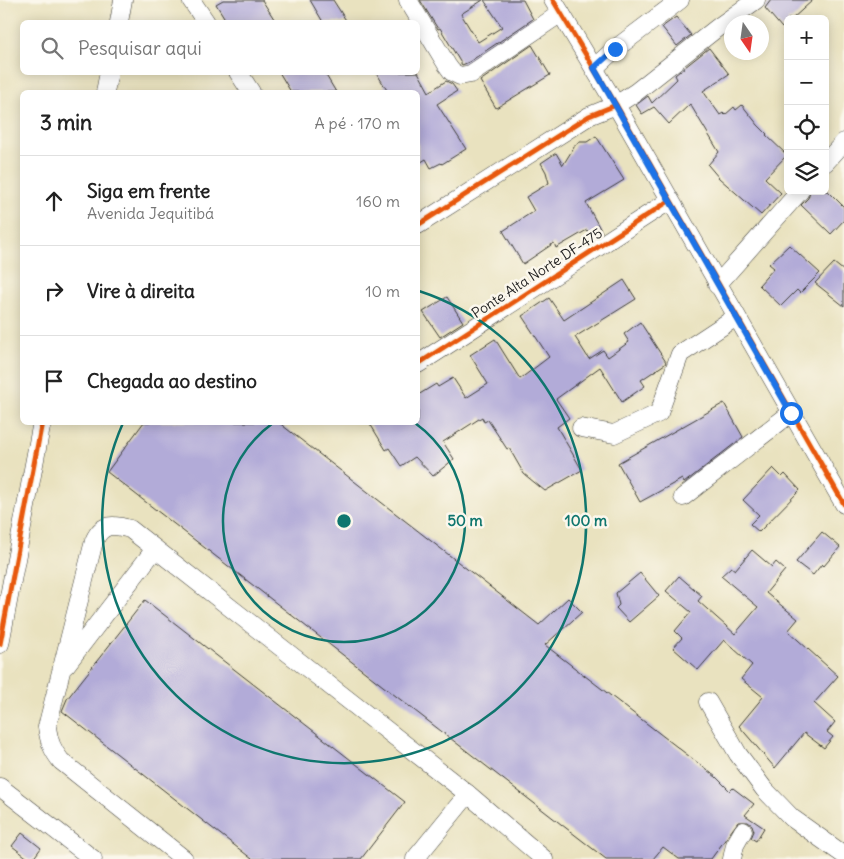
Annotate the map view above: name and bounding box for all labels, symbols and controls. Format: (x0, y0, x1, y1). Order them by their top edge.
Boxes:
north arrow (724, 15, 769, 60)
map controls (784, 15, 829, 195)
button: + (784, 15, 829, 60)
search box (20, 20, 420, 75)
icon: search (38, 34, 66, 62)
text: Pesquisar aqui (78, 36, 202, 60)
route end (604, 38, 627, 61)
button: − (784, 60, 829, 105)
button: locate (784, 105, 829, 150)
text: 3 min (40, 109, 92, 136)
text: A pé · 170 m (314, 113, 400, 133)
button: layers (784, 150, 829, 195)
text: Siga em frente (87, 179, 210, 203)
icon: ahead (40, 187, 68, 215)
text: 160 m (356, 191, 400, 211)
text: Avenida Jequitibá (87, 203, 214, 223)
street label: Ponte Alta Norte DF-475 (468, 224, 606, 322)
icon: right (40, 277, 68, 305)
text: Vire à direita (87, 279, 195, 303)
text: 10 m (365, 281, 400, 301)
icon: arrive (40, 367, 68, 395)
text: Chegada ao destino (87, 369, 257, 393)
route start (780, 402, 803, 425)
text: 50 m (447, 511, 483, 530)
text: 100 m (565, 511, 607, 530)
centre of rings (335, 512, 353, 530)

